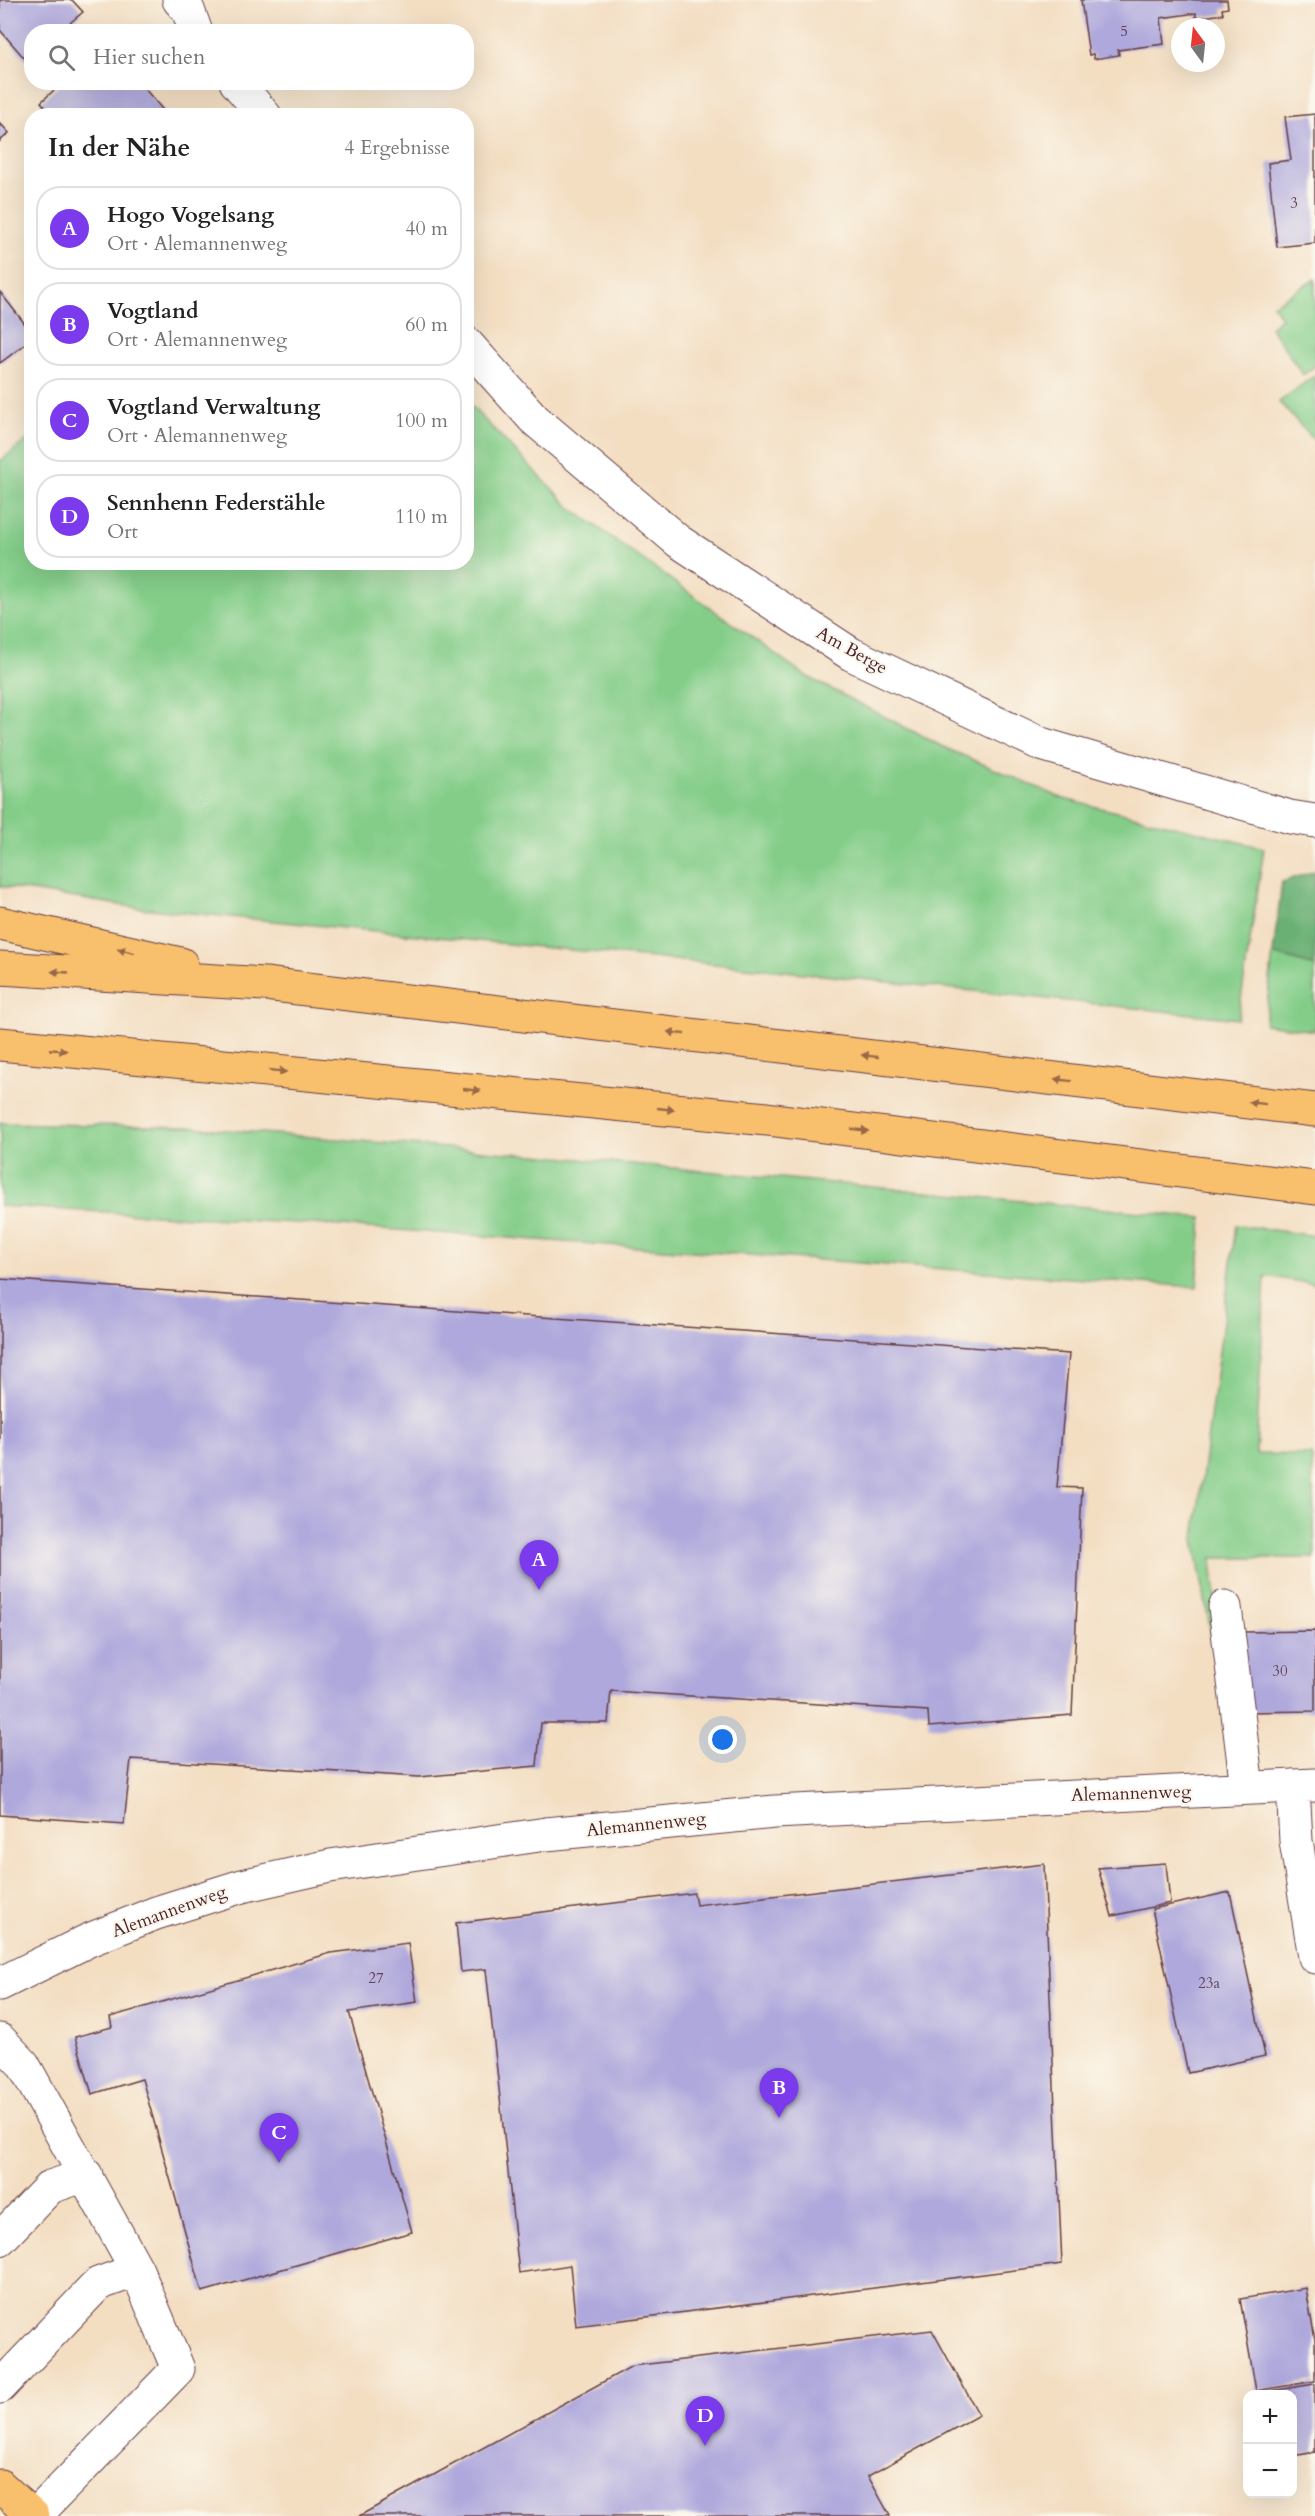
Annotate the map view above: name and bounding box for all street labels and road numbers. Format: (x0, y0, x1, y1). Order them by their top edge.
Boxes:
street label: Am Berge (812, 621, 892, 680)
street label: Alemannenweg (1071, 1779, 1192, 1808)
street label: Alemannenweg (585, 1806, 708, 1843)
street label: Alemannenweg (108, 1879, 231, 1944)

